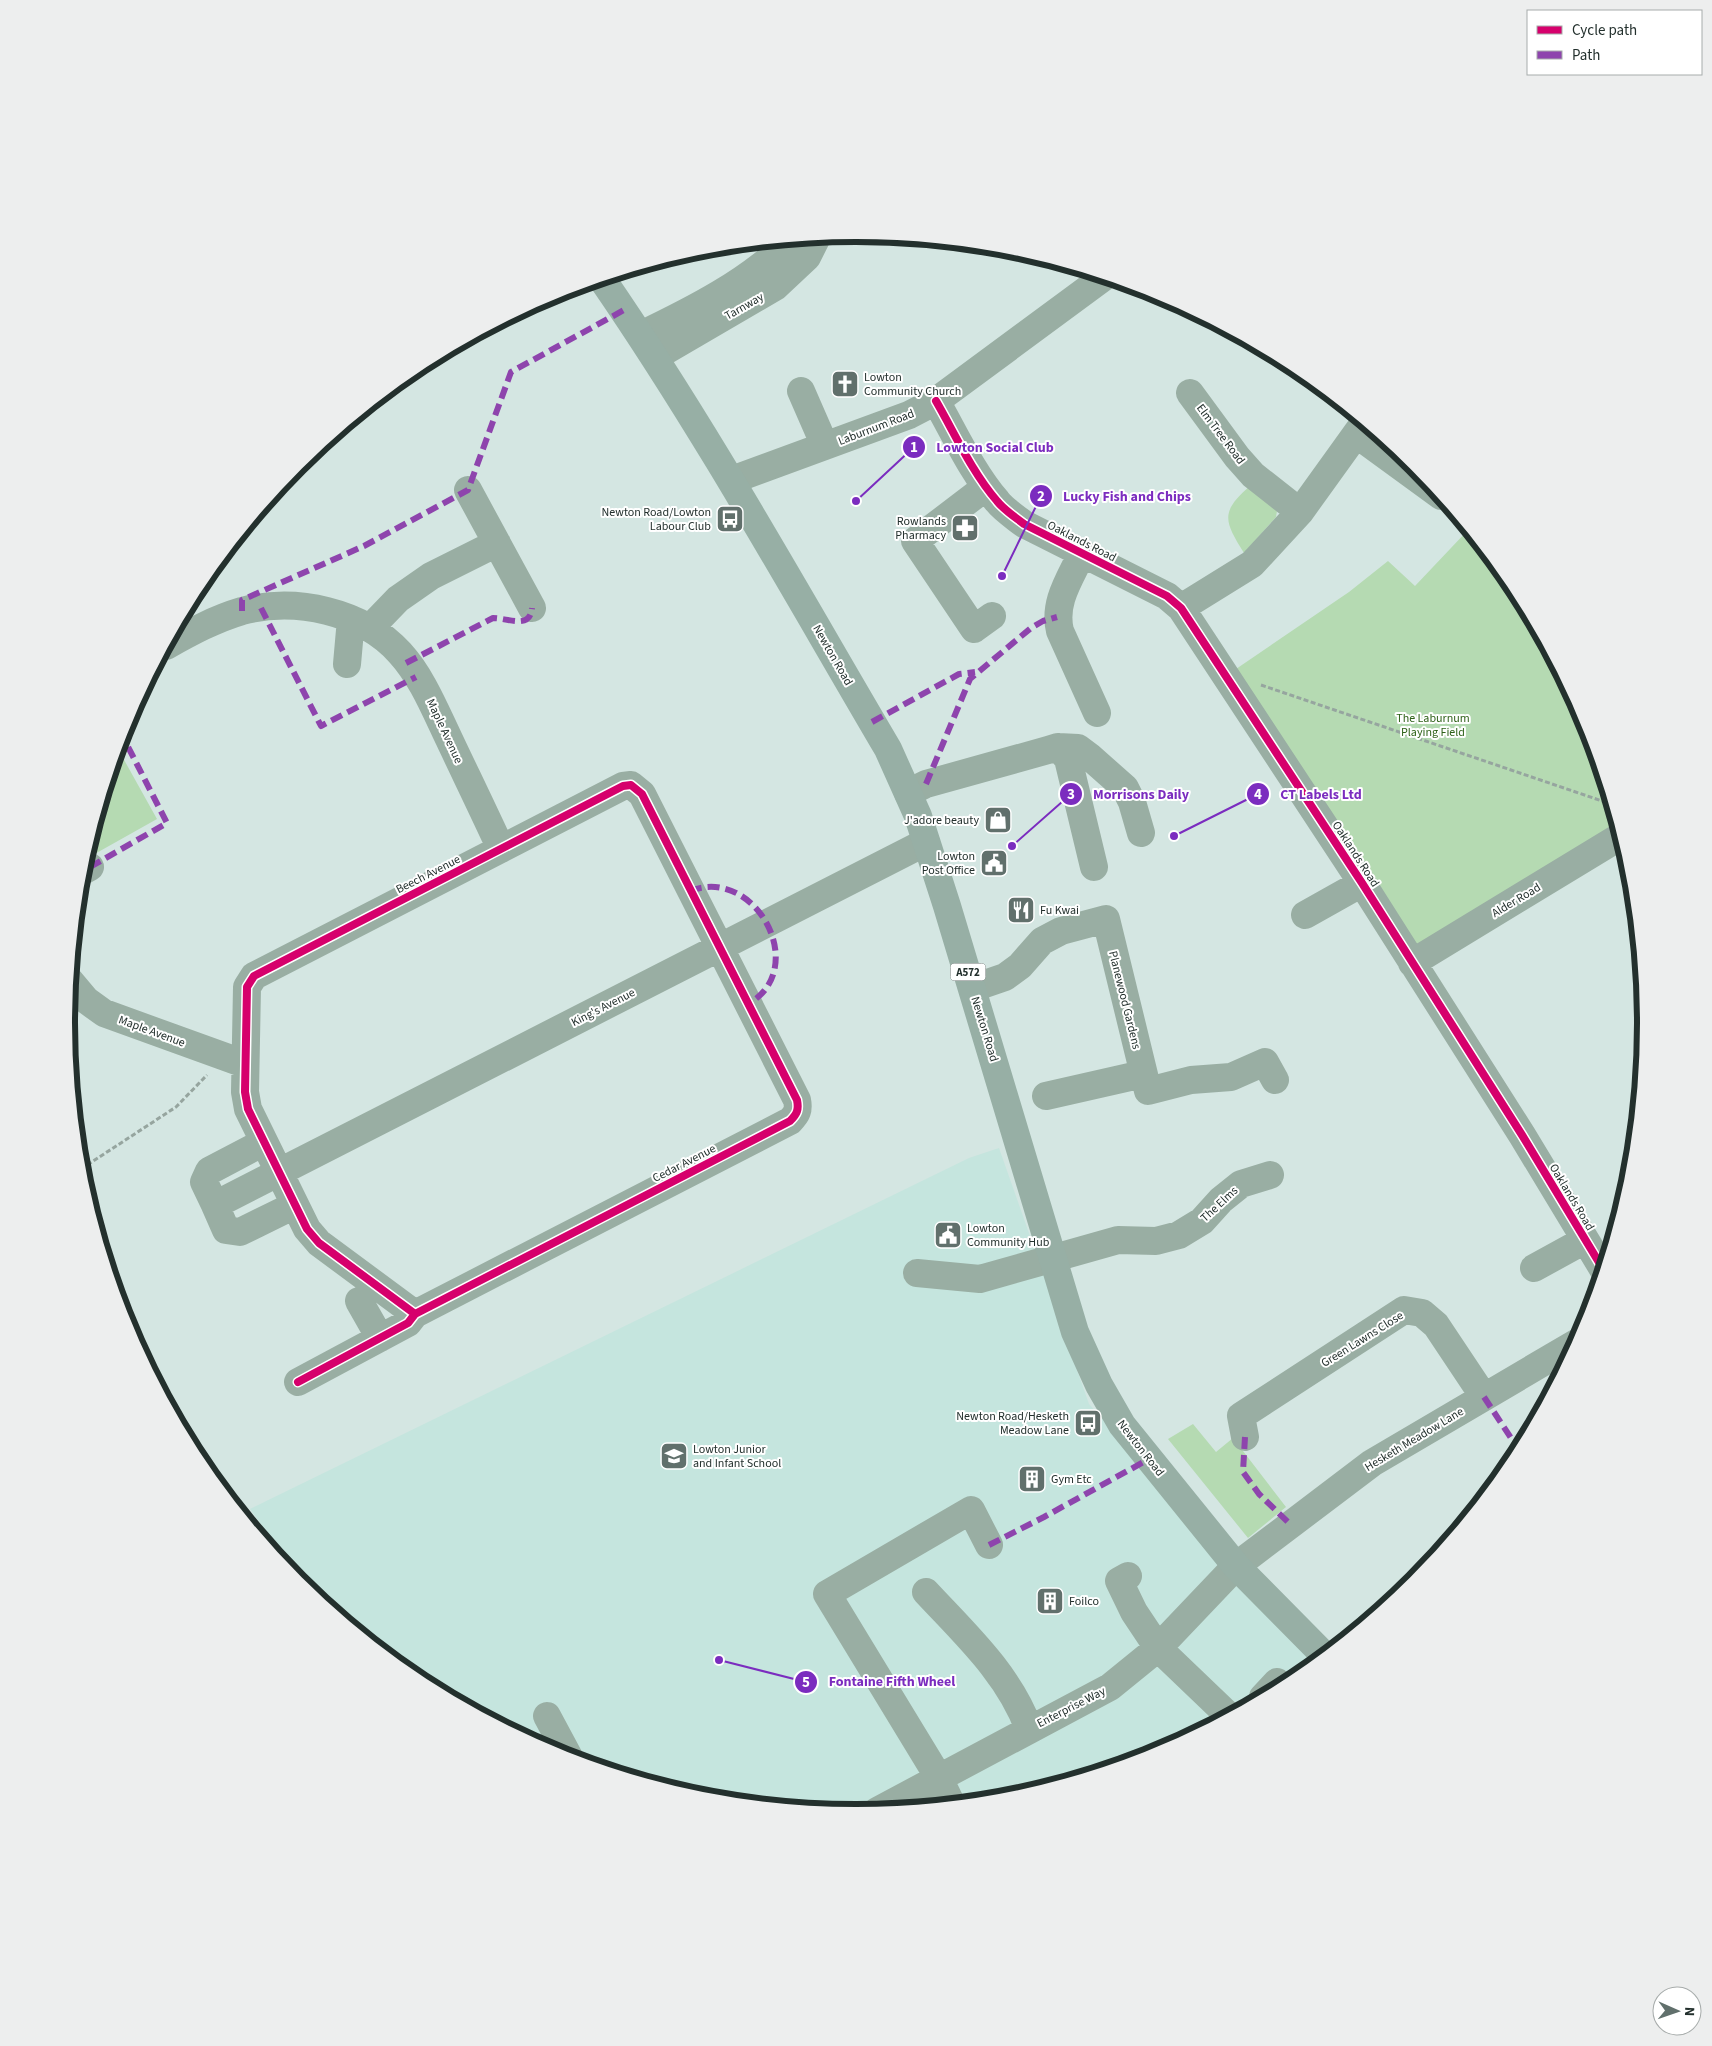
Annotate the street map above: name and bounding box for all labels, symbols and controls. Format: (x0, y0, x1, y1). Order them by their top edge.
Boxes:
legend (1527, 10, 1702, 75)
text: Cycle path (1572, 20, 1637, 41)
text: Path (1572, 45, 1600, 66)
street label: Tarnway (722, 288, 767, 324)
church icon: Lowton Community Church (830, 369, 860, 399)
place label: Lowton Community Church (864, 369, 961, 400)
street label: Elm Tree Road (1192, 401, 1249, 468)
street label: Laburnum Road (836, 405, 917, 450)
callout: Lowton Social Club (901, 433, 1064, 462)
text: 1 (910, 437, 918, 458)
text: Lowton Social Club (936, 438, 1054, 458)
callout: Lucky Fish and Chips (1028, 481, 1201, 510)
text: 2 (1037, 486, 1045, 507)
text: Lucky Fish and Chips (1063, 487, 1191, 507)
place label: Newton Road/Lowton Labour Club (602, 504, 711, 535)
bus stop icon: Newton Road/Lowton Labour Club (715, 504, 745, 534)
place label: Rowlands Pharmacy (895, 513, 946, 544)
pharmacy icon: Rowlands Pharmacy (950, 513, 980, 543)
street label: Oaklands Road (1044, 517, 1119, 566)
street label: Newton Road (808, 622, 857, 689)
street label: Maple Avenue (422, 696, 467, 766)
park label: The Laburnum Playing Field (1396, 710, 1470, 741)
callout: Morrisons Daily (1058, 779, 1199, 808)
callout: CT Labels Ltd (1245, 780, 1372, 809)
text: 3 (1067, 784, 1075, 805)
text: 4 (1254, 784, 1262, 805)
text: Morrisons Daily (1093, 785, 1190, 805)
text: CT Labels Ltd (1280, 785, 1362, 805)
shop icon: J'adore beauty (983, 805, 1013, 835)
place label: J'adore beauty (904, 812, 979, 829)
street label: Oaklands Road (1328, 818, 1383, 891)
place label: Lowton Post Office (922, 848, 975, 879)
public building icon: Lowton Post Office (979, 848, 1009, 878)
street label: Beech Avenue (393, 851, 463, 898)
street label: Alder Road (1489, 879, 1544, 922)
restaurant icon: Fu Kwai (1006, 895, 1036, 925)
place label: Fu Kwai (1040, 902, 1079, 919)
street label: Planewood Gardens (1104, 949, 1145, 1051)
road number: A572 (950, 964, 986, 980)
street label: King's Avenue (568, 984, 638, 1031)
street label: Newton Road (967, 994, 1003, 1064)
street label: Maple Avenue (116, 1012, 188, 1051)
street label: Cedar Avenue (650, 1140, 719, 1187)
street label: Oaklands Road (1545, 1161, 1598, 1234)
street label: The Elms (1197, 1183, 1242, 1226)
public building icon: Lowton Community Hub (933, 1220, 963, 1250)
place label: Lowton Community Hub (967, 1220, 1050, 1251)
street label: Green Lawns Close (1318, 1307, 1407, 1372)
street label: Hesketh Meadow Lane (1362, 1403, 1467, 1476)
place label: Newton Road/Hesketh Meadow Lane (956, 1408, 1069, 1439)
bus stop icon: Newton Road/Hesketh Meadow Lane (1073, 1408, 1103, 1438)
street label: Newton Road (1113, 1416, 1168, 1480)
school or university icon: Lowton Junior and Infant School (659, 1441, 689, 1471)
place label: Lowton Junior and Infant School (693, 1441, 781, 1472)
building icon: Gym Etc (1017, 1464, 1047, 1494)
place label: Gym Etc (1051, 1471, 1092, 1488)
building icon: Foilco (1035, 1586, 1065, 1616)
place label: Foilco (1069, 1593, 1099, 1610)
callout: Fontaine Fifth Wheel (793, 1667, 965, 1696)
text: 5 (802, 1672, 810, 1693)
text: Fontaine Fifth Wheel (829, 1672, 955, 1692)
street label: Enterprise Way (1034, 1683, 1109, 1732)
north arrow (1652, 1986, 1702, 2036)
text: N (1679, 2006, 1699, 2016)

